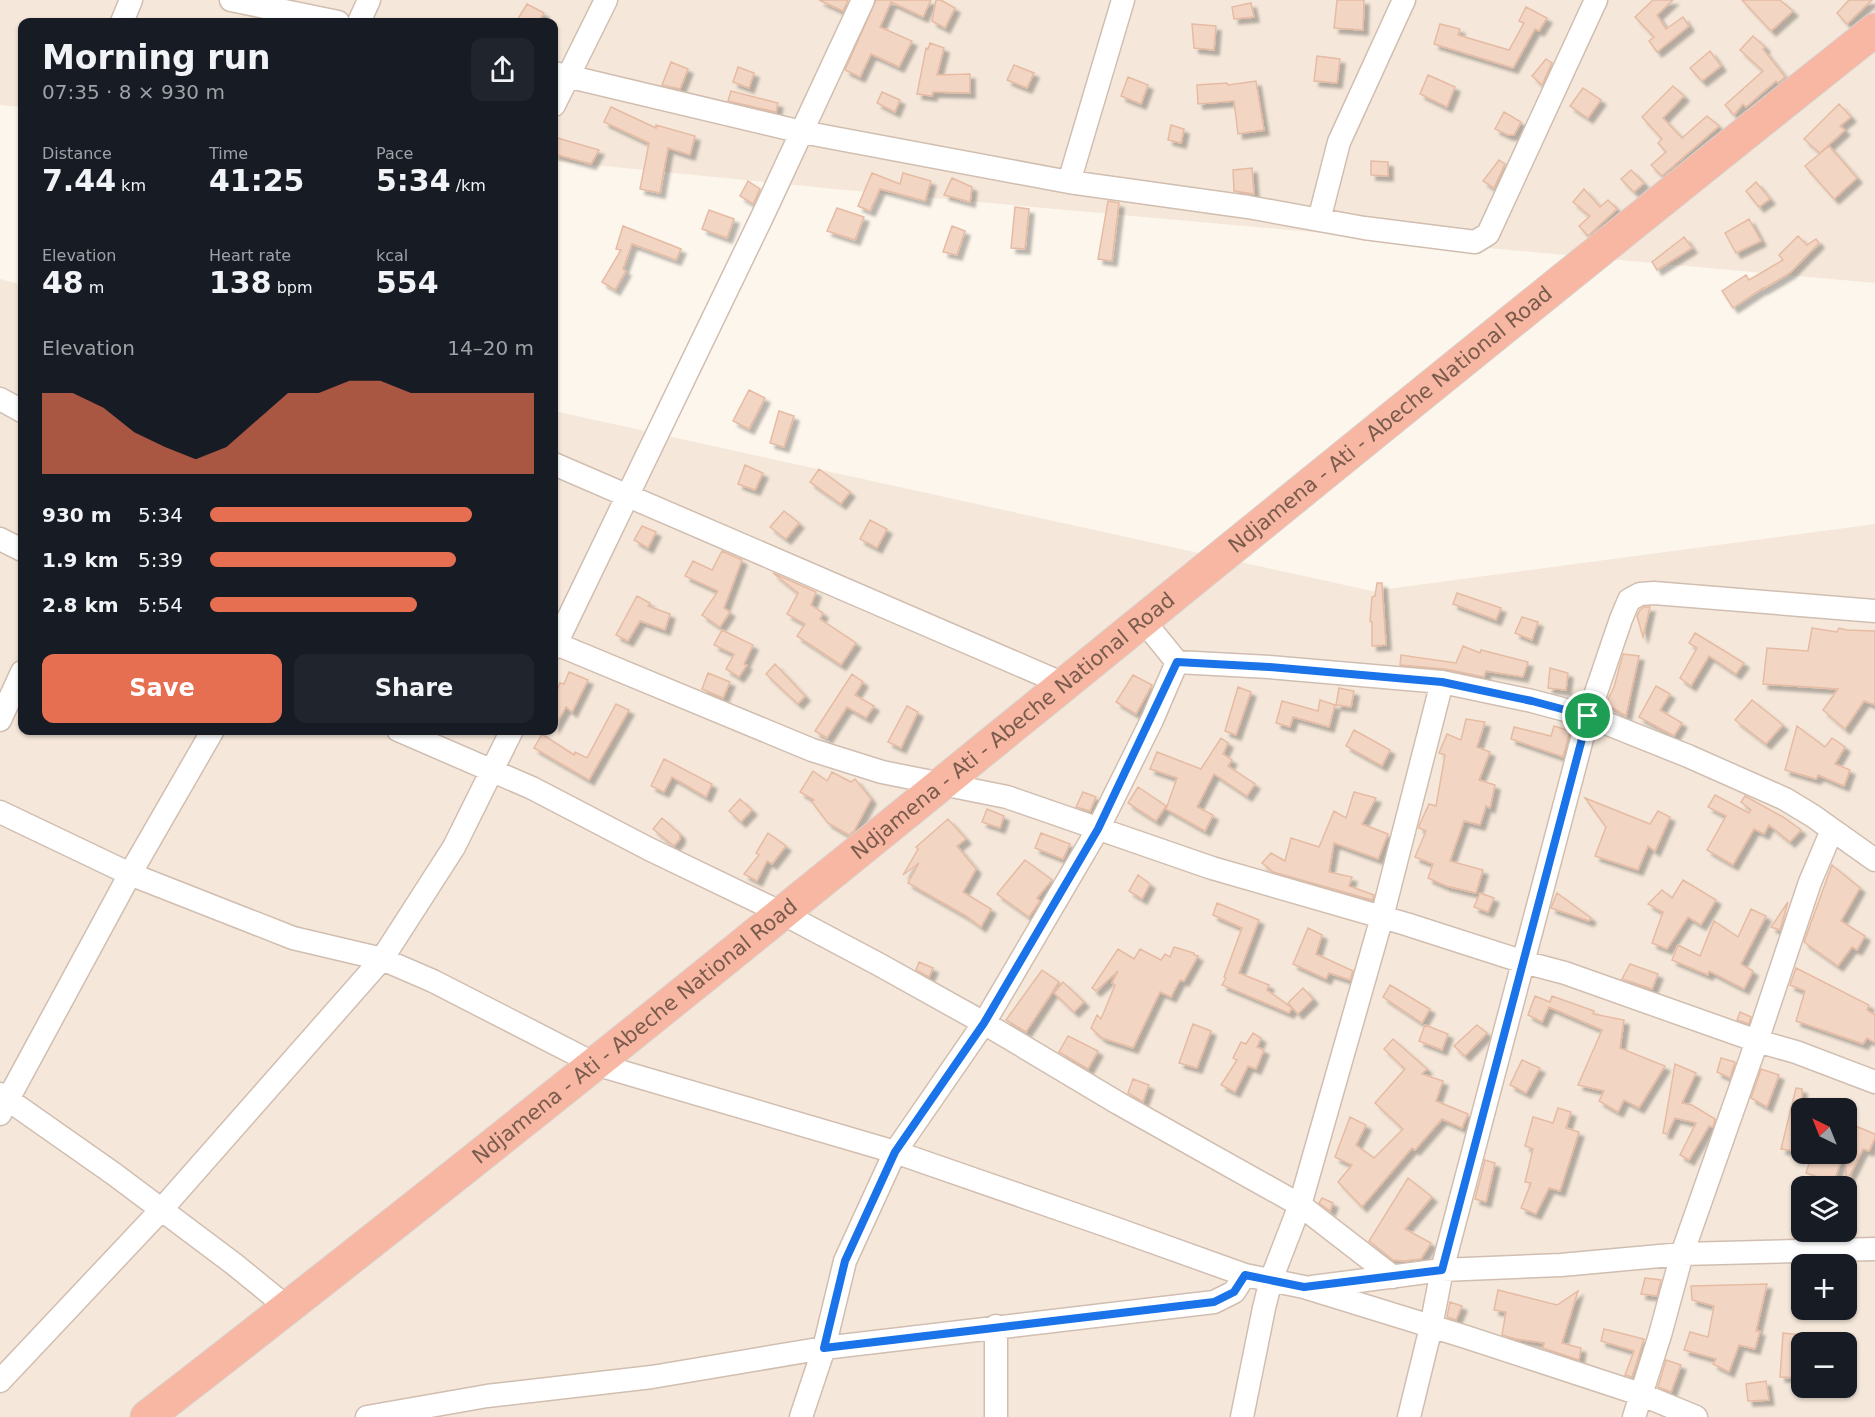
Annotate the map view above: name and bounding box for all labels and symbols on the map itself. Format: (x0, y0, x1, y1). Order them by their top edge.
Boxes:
street label: Ndjamena - Ati - Abeche National Road (1224, 281, 1557, 558)
street label: Ndjamena - Ati - Abeche National Road (847, 588, 1179, 864)
pin (1562, 690, 1613, 741)
street label: Ndjamena - Ati - Abeche National Road (468, 894, 802, 1169)
north arrow (1791, 1098, 1857, 1164)

